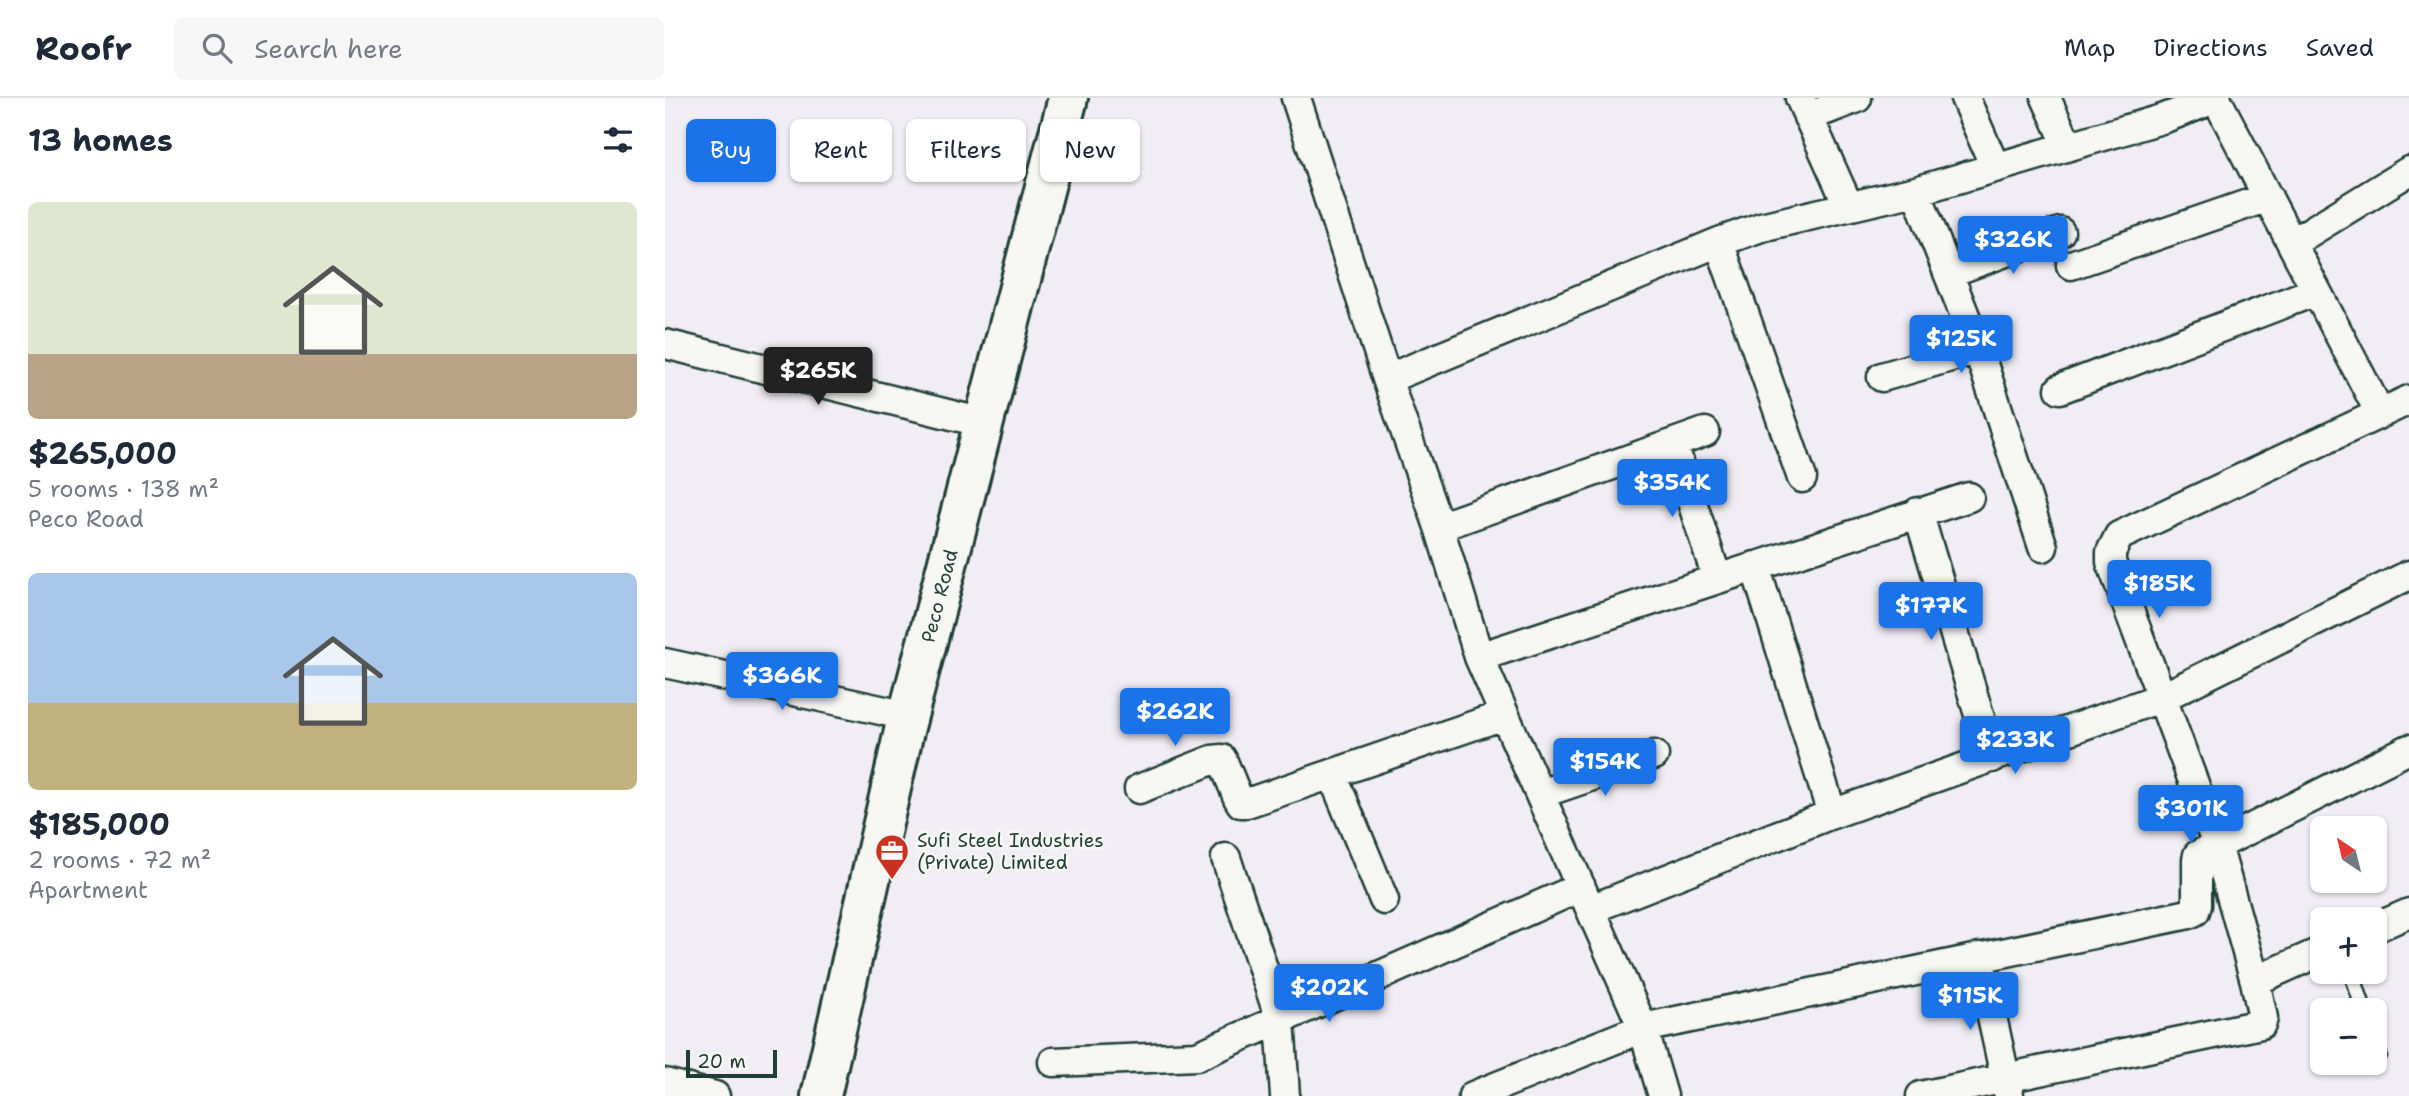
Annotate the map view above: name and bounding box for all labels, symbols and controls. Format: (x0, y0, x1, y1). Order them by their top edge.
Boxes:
search box (174, 17, 664, 80)
text: Roofr (35, 26, 132, 71)
icon: search (198, 29, 236, 67)
text: Search here (254, 31, 403, 66)
text: Map (2064, 32, 2115, 64)
text: Directions (2153, 32, 2268, 64)
text: Saved (2306, 32, 2374, 64)
chip: Buy (686, 119, 776, 182)
chip: Rent (790, 119, 892, 182)
chip: Filters (906, 119, 1026, 182)
chip: New (1040, 119, 1140, 182)
text: 13 homes (28, 120, 173, 161)
icon: filters (599, 121, 637, 159)
pin: $326K (1964, 216, 2062, 276)
text: $326K (1974, 224, 2052, 254)
icon: home (270, 247, 396, 373)
pin: $125K (1912, 316, 2010, 375)
text: $125K (1926, 323, 1996, 353)
pin: $265K (769, 348, 867, 407)
text: $265K (780, 355, 856, 385)
text: $265,000 (28, 433, 177, 474)
pin: $354K (1623, 460, 1721, 519)
text: $354K (1633, 467, 1711, 497)
text: 5 rooms · 138 m² (28, 474, 219, 504)
text: Peco Road (28, 504, 144, 534)
street label: Peco Road (915, 546, 963, 645)
pin: $185K (2110, 560, 2208, 620)
text: $185K (2123, 568, 2195, 598)
pin: $177K (1882, 582, 1980, 642)
text: $177K (1895, 590, 1967, 620)
icon: home (270, 618, 396, 744)
pin: $366K (733, 652, 831, 712)
text: $366K (742, 660, 822, 690)
pin: $262K (1126, 688, 1224, 748)
text: $262K (1136, 696, 1214, 726)
pin: $233K (1966, 716, 2064, 776)
text: $233K (1976, 724, 2054, 754)
pin: $154K (1556, 738, 1654, 798)
text: $154K (1569, 746, 1641, 776)
pin: $301K (2142, 786, 2240, 845)
text: $301K (2154, 793, 2228, 823)
text: $185,000 (28, 804, 170, 845)
north arrow (2310, 816, 2387, 892)
map controls (2310, 816, 2387, 1075)
place label: Sufi Steel Industries (Private) Limited (917, 828, 1104, 875)
office icon: Sufi Steel Industries (Private) Limited (873, 832, 911, 881)
text: 2 rooms · 72 m² (28, 845, 211, 875)
text: Apartment (28, 875, 148, 905)
button: + (2310, 907, 2387, 984)
pin: $202K (1280, 964, 1378, 1024)
text: $202K (1290, 972, 1368, 1002)
pin: $115K (1921, 972, 2019, 1032)
text: $115K (1937, 980, 2003, 1010)
button: − (2310, 998, 2387, 1075)
scale bar (686, 1047, 777, 1079)
text: 20 m (697, 1049, 746, 1074)

